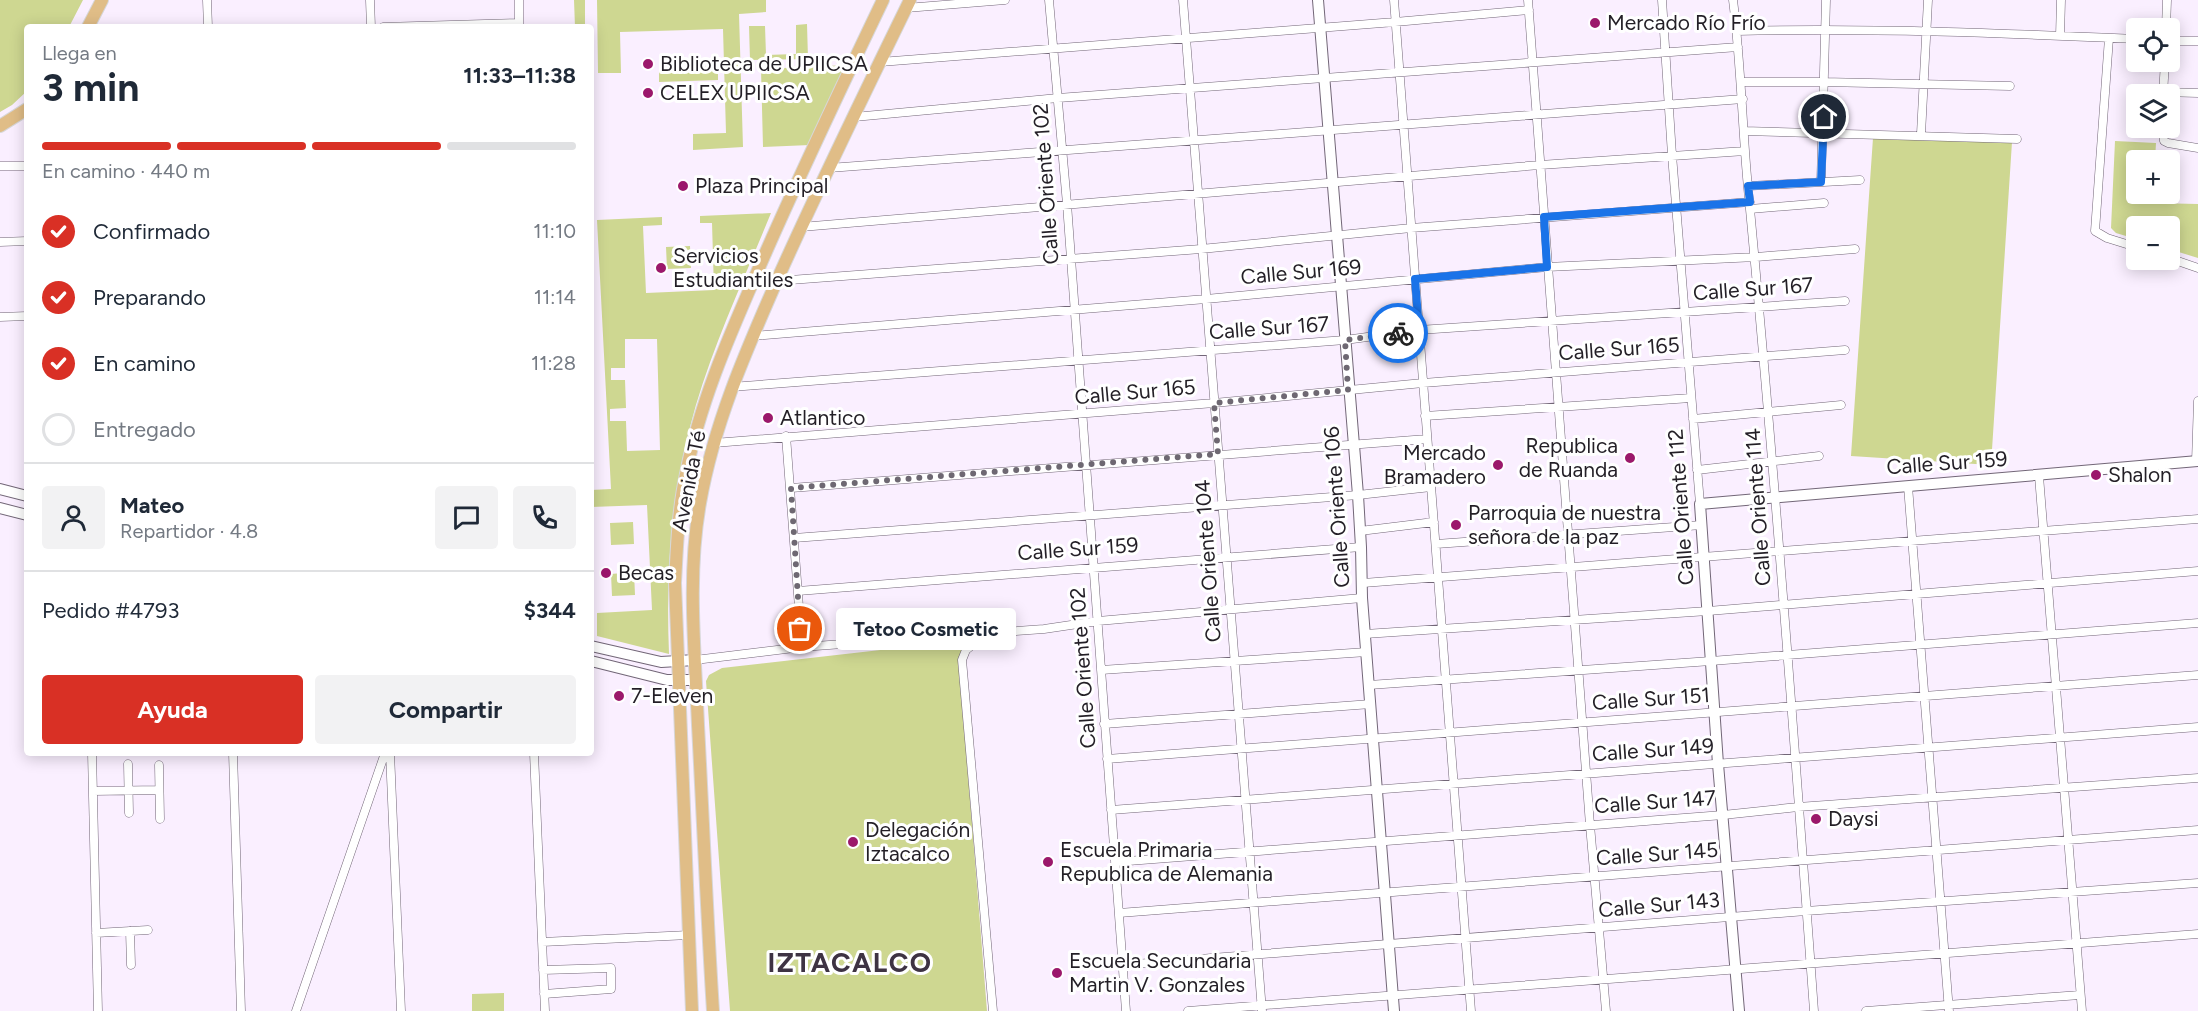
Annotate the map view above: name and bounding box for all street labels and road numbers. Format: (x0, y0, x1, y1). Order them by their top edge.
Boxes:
street label: Calle Oriente 102 (1027, 103, 1064, 266)
street label: Calle Sur 169 (1240, 254, 1362, 289)
street label: Calle Sur 167 (1692, 272, 1814, 305)
street label: Calle Sur 167 (1208, 311, 1330, 344)
street label: Calle Sur 165 (1558, 332, 1680, 365)
street label: Calle Sur 165 (1073, 374, 1196, 409)
street label: Calle Oriente 106 (1318, 425, 1355, 589)
street label: Calle Oriente 114 (1740, 427, 1775, 587)
street label: Avenida Té (666, 428, 711, 534)
street label: Calle Oriente 112 (1663, 428, 1698, 586)
street label: Calle Sur 159 (1886, 446, 2008, 479)
street label: Calle Oriente 104 (1189, 479, 1226, 643)
street label: Calle Sur 159 (1017, 532, 1139, 565)
street label: Calle Oriente 102 (1064, 587, 1101, 750)
street label: Calle Sur 151 (1591, 682, 1711, 715)
street label: Calle Sur 149 (1591, 733, 1715, 766)
street label: Calle Sur 147 (1593, 785, 1717, 818)
street label: Calle Sur 145 (1595, 837, 1719, 870)
street label: Calle Sur 143 (1597, 887, 1721, 922)

